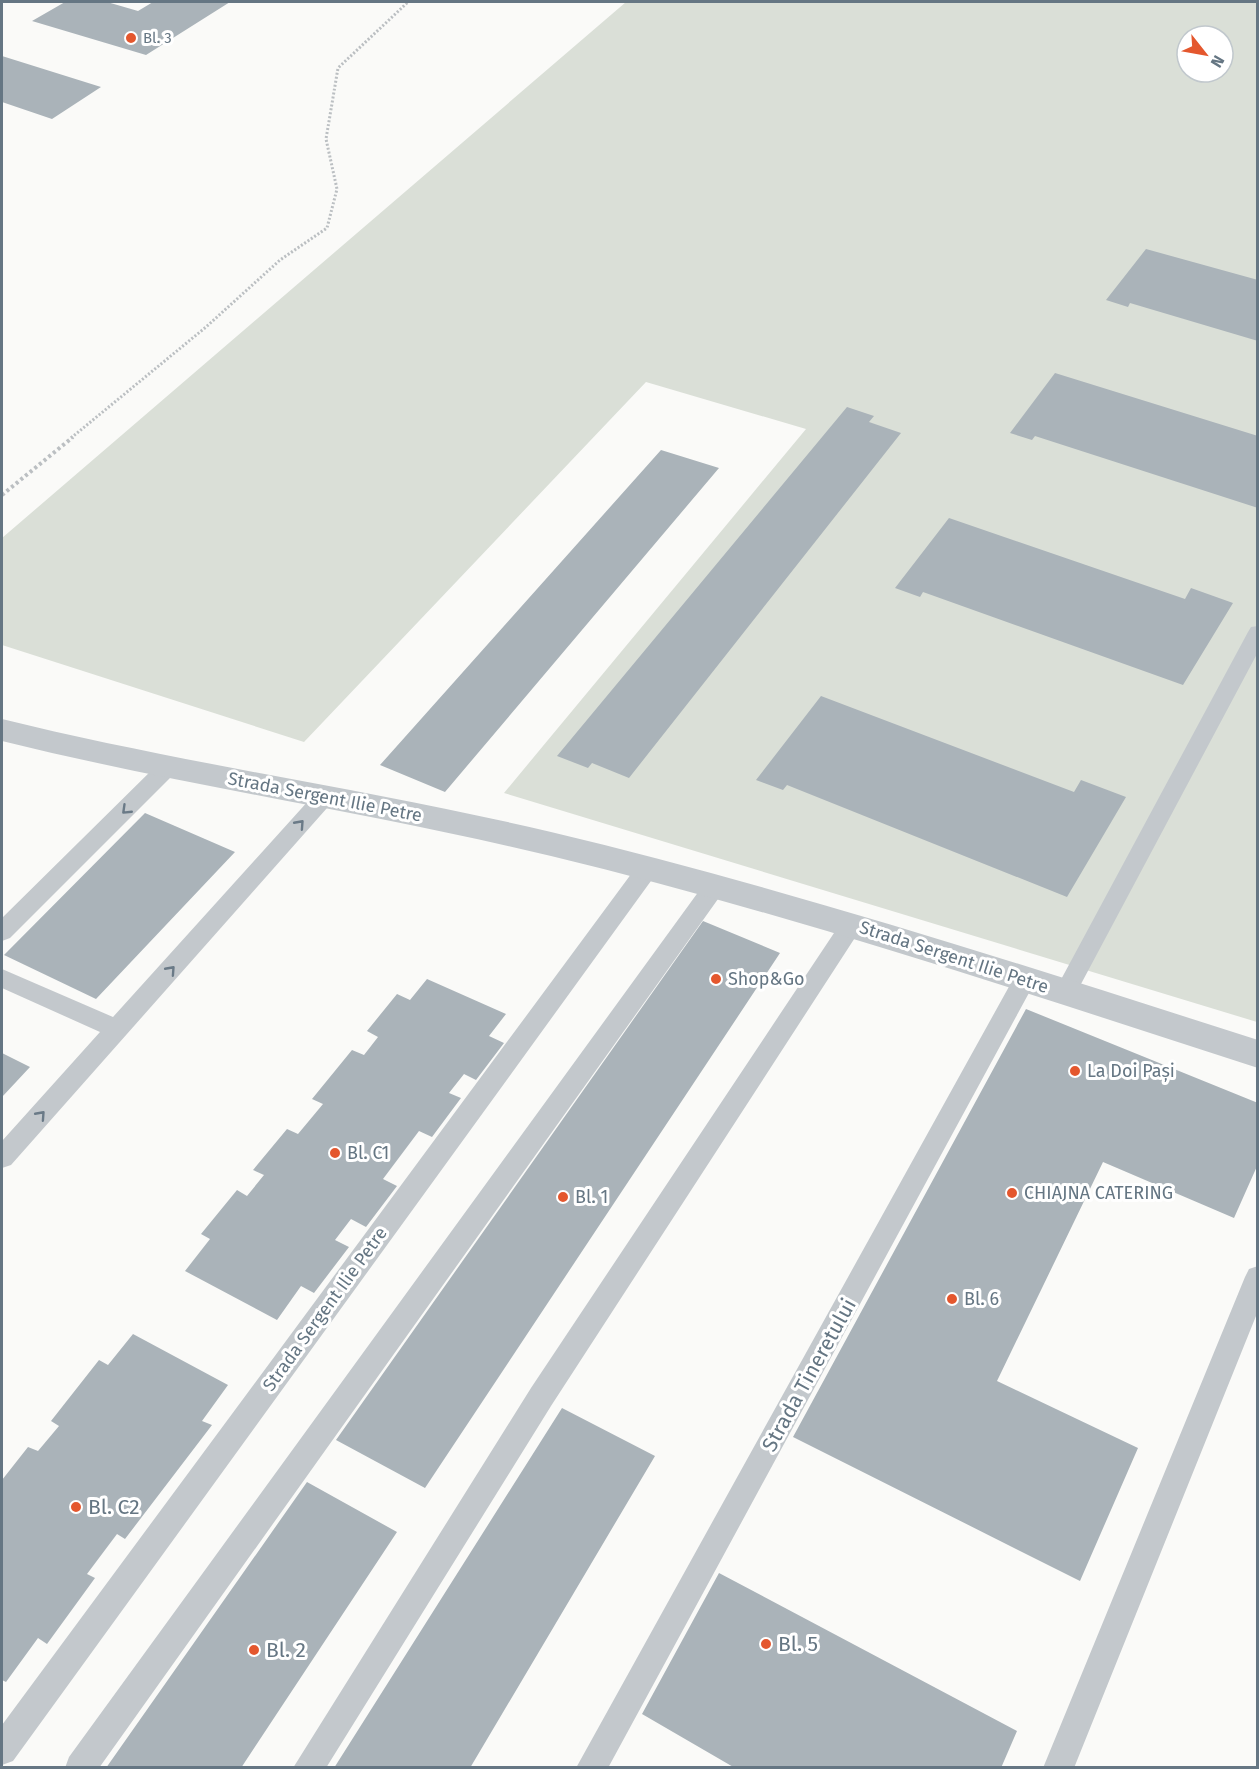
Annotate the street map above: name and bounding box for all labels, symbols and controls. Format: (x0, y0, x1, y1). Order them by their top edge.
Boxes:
north arrow (1175, 24, 1235, 84)
place label: Bl. 3 (143, 29, 172, 47)
marker: Bl. 3 (124, 31, 138, 45)
text: N (1207, 52, 1228, 71)
street label: Strada Sergent Ilie Petre (226, 767, 424, 827)
one-way arrow (122, 802, 133, 813)
one-way arrow (293, 820, 304, 831)
street label: Strada Sergent Ilie Petre (857, 916, 1051, 998)
one-way arrow (164, 966, 175, 977)
place label: Shop&Go (728, 968, 805, 990)
marker: Shop&Go (709, 972, 723, 986)
place label: La Doi Pași (1087, 1060, 1175, 1083)
marker: La Doi Pași (1068, 1064, 1082, 1078)
one-way arrow (34, 1111, 45, 1122)
place label: Bl. C1 (347, 1142, 389, 1164)
marker: Bl. C1 (328, 1146, 342, 1160)
place label: CHIAJNA CATERING (1024, 1182, 1173, 1204)
place label: Bl. 1 (575, 1186, 608, 1208)
marker: CHIAJNA CATERING (1005, 1186, 1019, 1200)
marker: Bl. 1 (556, 1190, 570, 1204)
street label: Strada Sergent Ilie Petre (258, 1223, 392, 1395)
place label: Bl. 6 (964, 1288, 999, 1310)
marker: Bl. 6 (945, 1292, 959, 1306)
street label: Strada Tineretului (756, 1294, 862, 1456)
place label: Bl. C2 (88, 1494, 140, 1520)
marker: Bl. C2 (69, 1500, 83, 1514)
place label: Bl. 5 (778, 1631, 818, 1657)
place label: Bl. 2 (266, 1637, 306, 1663)
marker: Bl. 5 (759, 1637, 773, 1651)
marker: Bl. 2 (247, 1643, 261, 1657)

